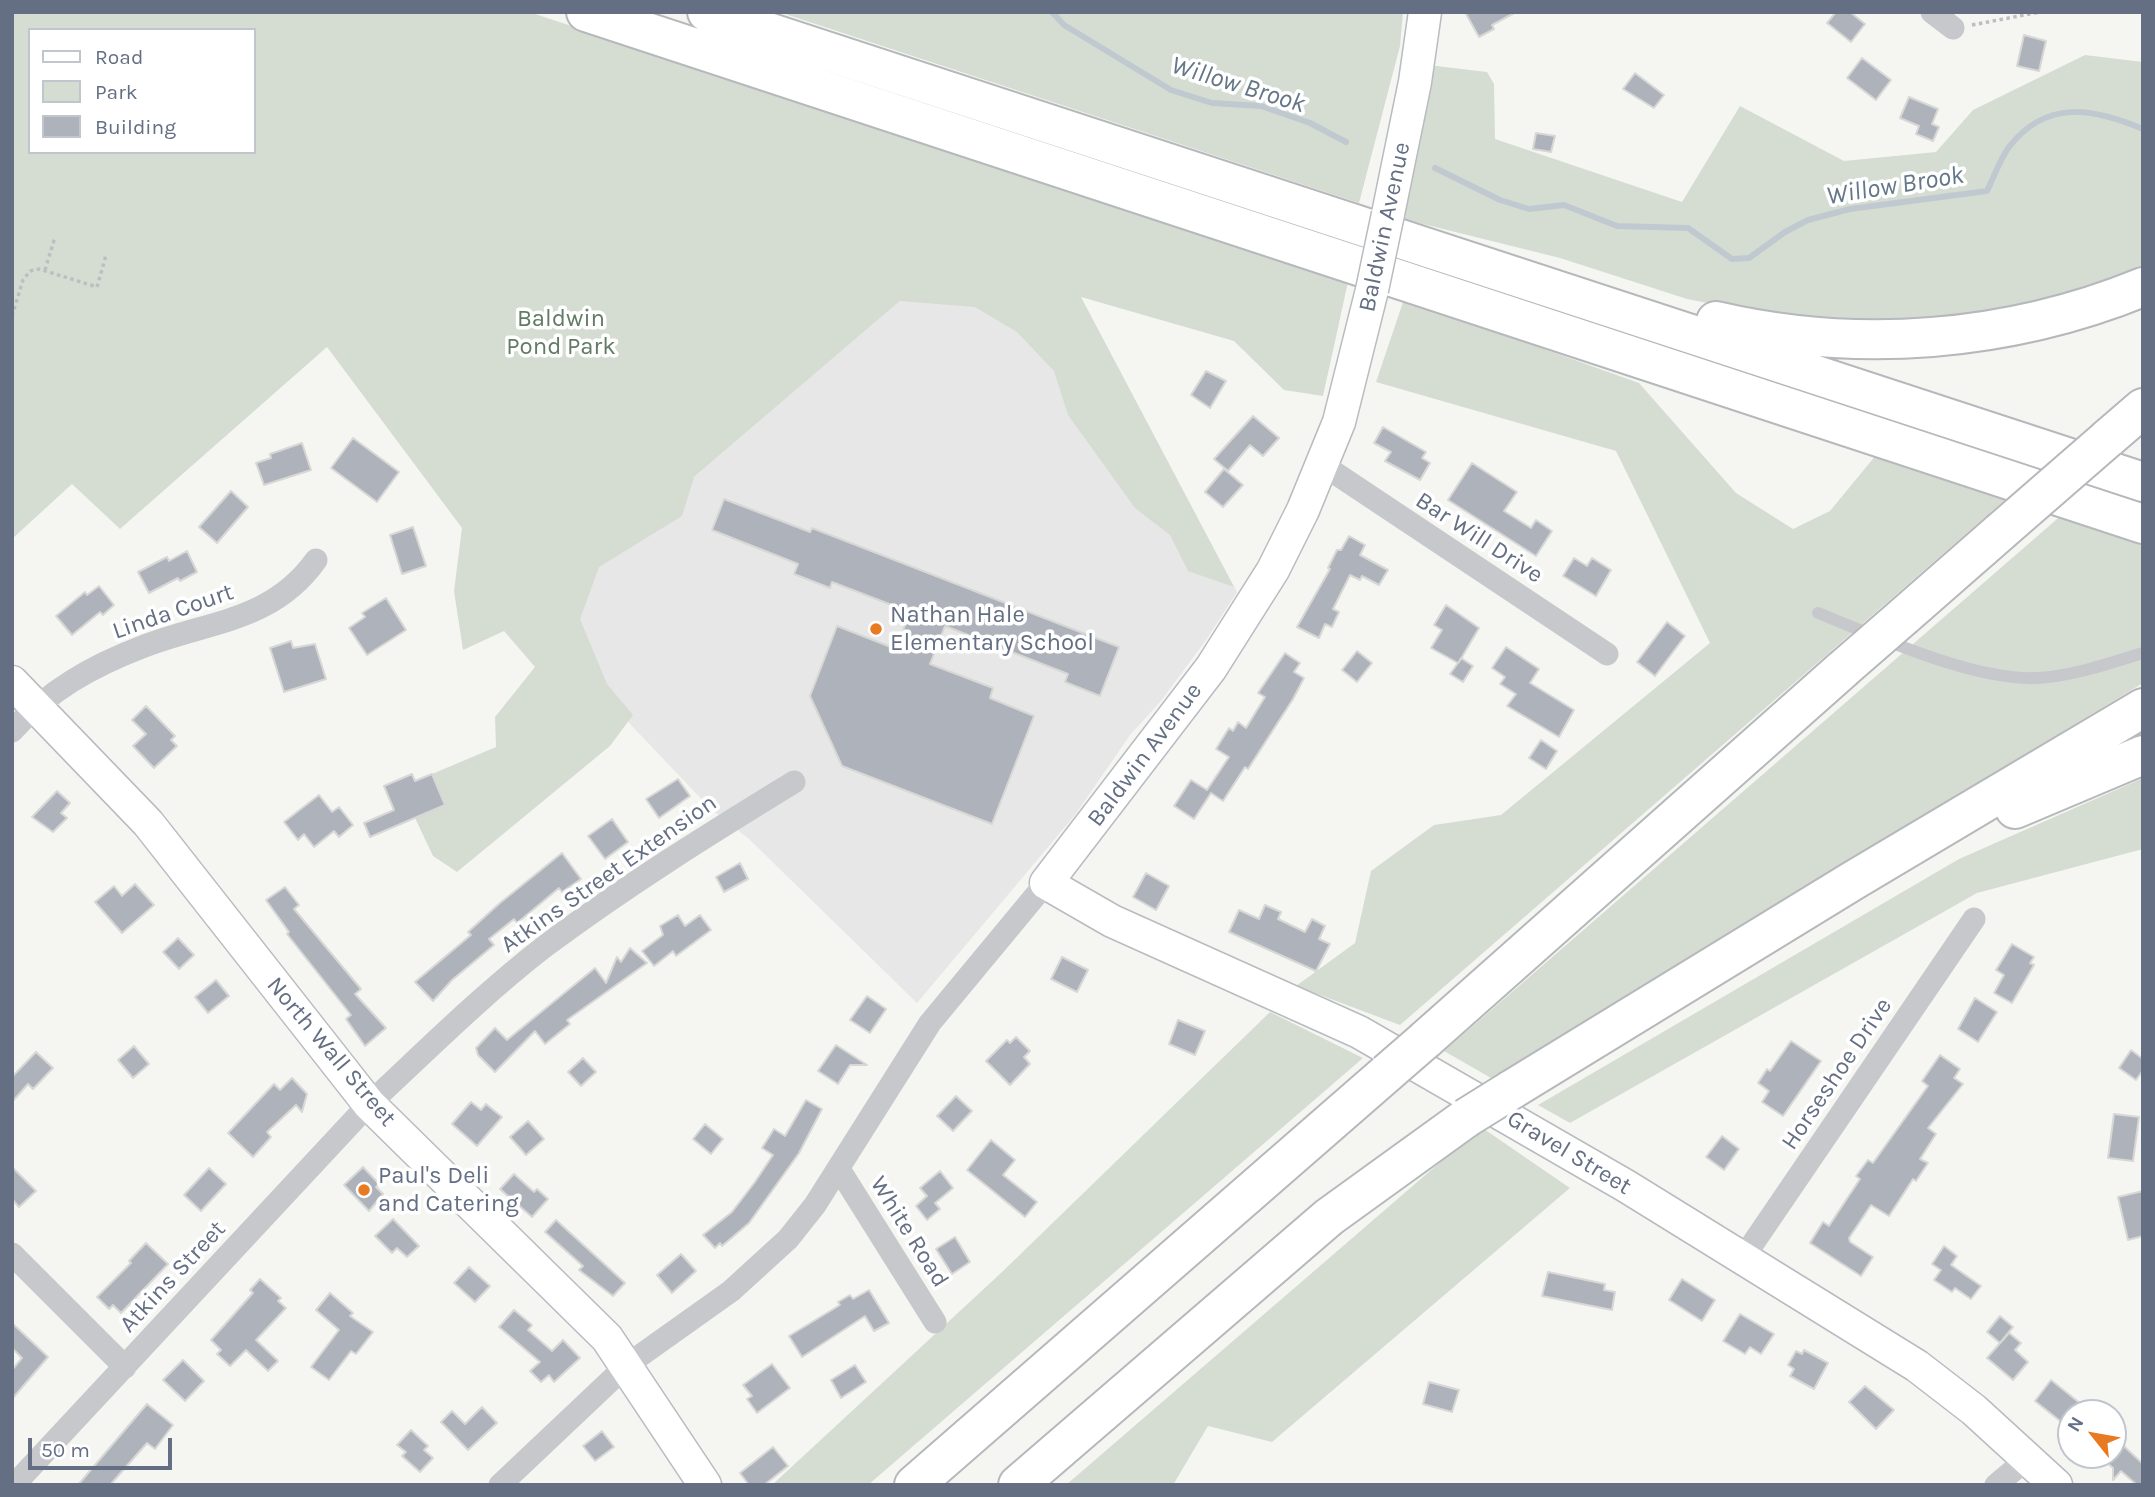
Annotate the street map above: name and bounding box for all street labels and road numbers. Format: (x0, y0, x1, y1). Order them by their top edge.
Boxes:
street label: Baldwin Avenue (1353, 140, 1417, 314)
street label: Bar Will Drive (1410, 486, 1548, 590)
street label: Linda Court (109, 578, 237, 646)
street label: Baldwin Avenue (1082, 677, 1208, 833)
street label: Atkins Street Extension (496, 789, 722, 959)
street label: North Wall Street (260, 971, 402, 1133)
street label: Horseshoe Drive (1776, 993, 1898, 1155)
street label: Gravel Street (1502, 1105, 1636, 1201)
street label: White Road (864, 1171, 954, 1293)
street label: Atkins Street (114, 1215, 232, 1339)

